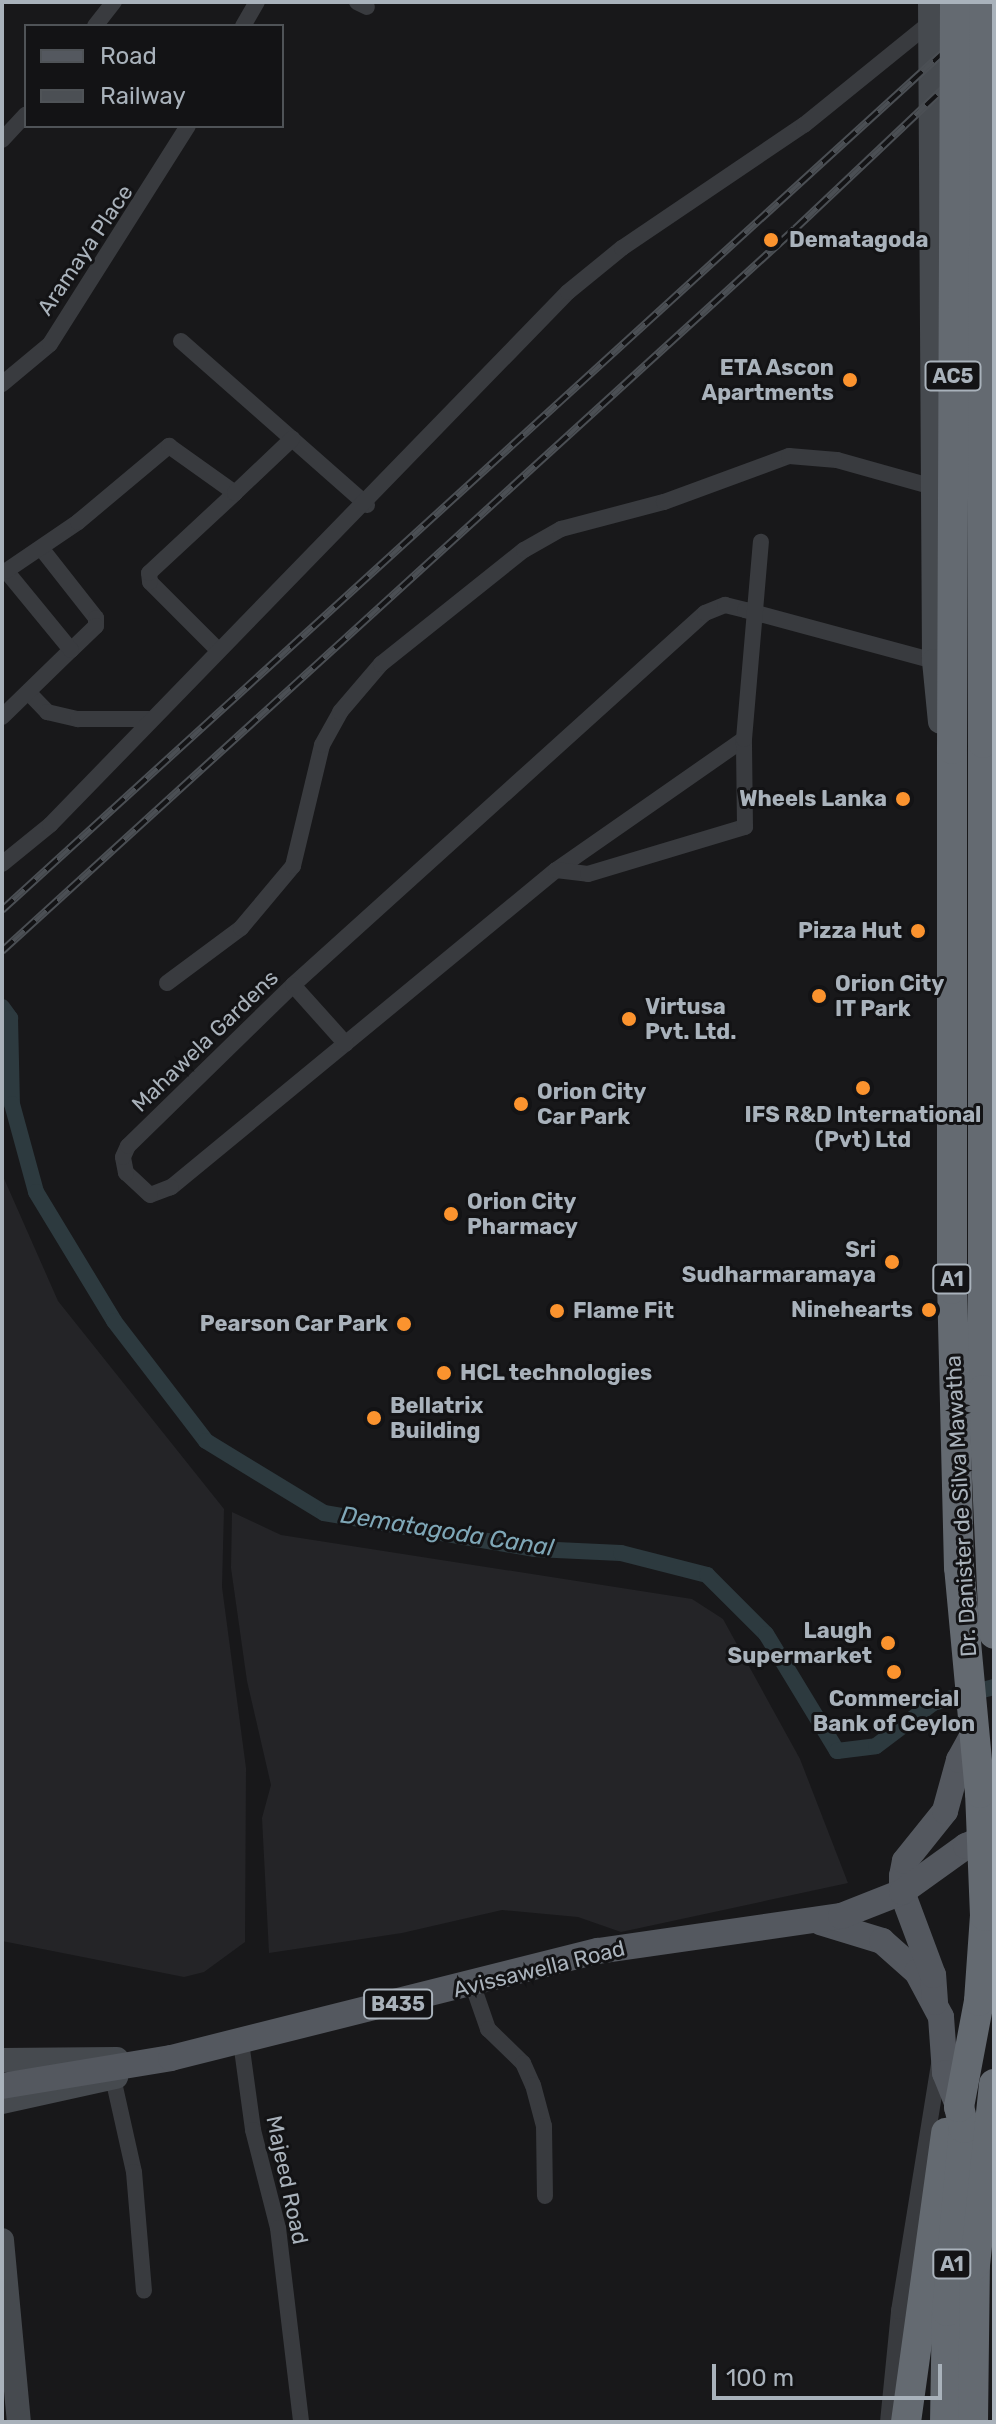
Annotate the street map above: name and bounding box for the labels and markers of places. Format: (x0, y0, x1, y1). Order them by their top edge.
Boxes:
place label: Dematagoda (789, 227, 928, 253)
marker: Dematagoda (760, 229, 782, 251)
place label: ETA Ascon Apartments (701, 354, 834, 406)
marker: ETA Ascon Apartments (841, 371, 859, 389)
place label: Wheels Lanka (739, 786, 887, 812)
marker: Wheels Lanka (894, 790, 912, 808)
place label: Pizza Hut (798, 918, 902, 944)
marker: Pizza Hut (909, 922, 927, 940)
place label: Orion City IT Park (835, 970, 944, 1022)
marker: Orion City IT Park (810, 987, 828, 1005)
place label: Virtusa Pvt. Ltd. (645, 993, 736, 1044)
marker: Virtusa Pvt. Ltd. (620, 1010, 638, 1028)
place label: Orion City Car Park (537, 1078, 646, 1130)
marker: IFS R&D International (Pvt) Ltd (854, 1079, 872, 1097)
marker: Orion City Car Park (512, 1095, 530, 1113)
place label: IFS R&D International (Pvt) Ltd (745, 1101, 981, 1152)
place label: Orion City Pharmacy (467, 1188, 578, 1240)
marker: Orion City Pharmacy (442, 1205, 460, 1223)
place label: Sri Sudharmaramaya (682, 1236, 876, 1288)
marker: Sri Sudharmaramaya (883, 1253, 901, 1271)
place label: Ninehearts (791, 1297, 913, 1323)
place label: Flame Fit (573, 1298, 674, 1324)
marker: Ninehearts (920, 1301, 938, 1319)
marker: Flame Fit (548, 1302, 566, 1320)
place label: Pearson Car Park (199, 1311, 388, 1337)
marker: Pearson Car Park (395, 1315, 413, 1333)
place label: HCL technologies (460, 1360, 653, 1386)
marker: HCL technologies (435, 1364, 453, 1382)
place label: Bellatrix Building (390, 1392, 484, 1444)
marker: Bellatrix Building (365, 1409, 383, 1427)
place label: Laugh Supermarket (728, 1617, 872, 1668)
marker: Laugh Supermarket (879, 1634, 897, 1652)
marker: Commercial Bank of Ceylon (885, 1663, 903, 1681)
place label: Commercial Bank of Ceylon (813, 1685, 975, 1736)

